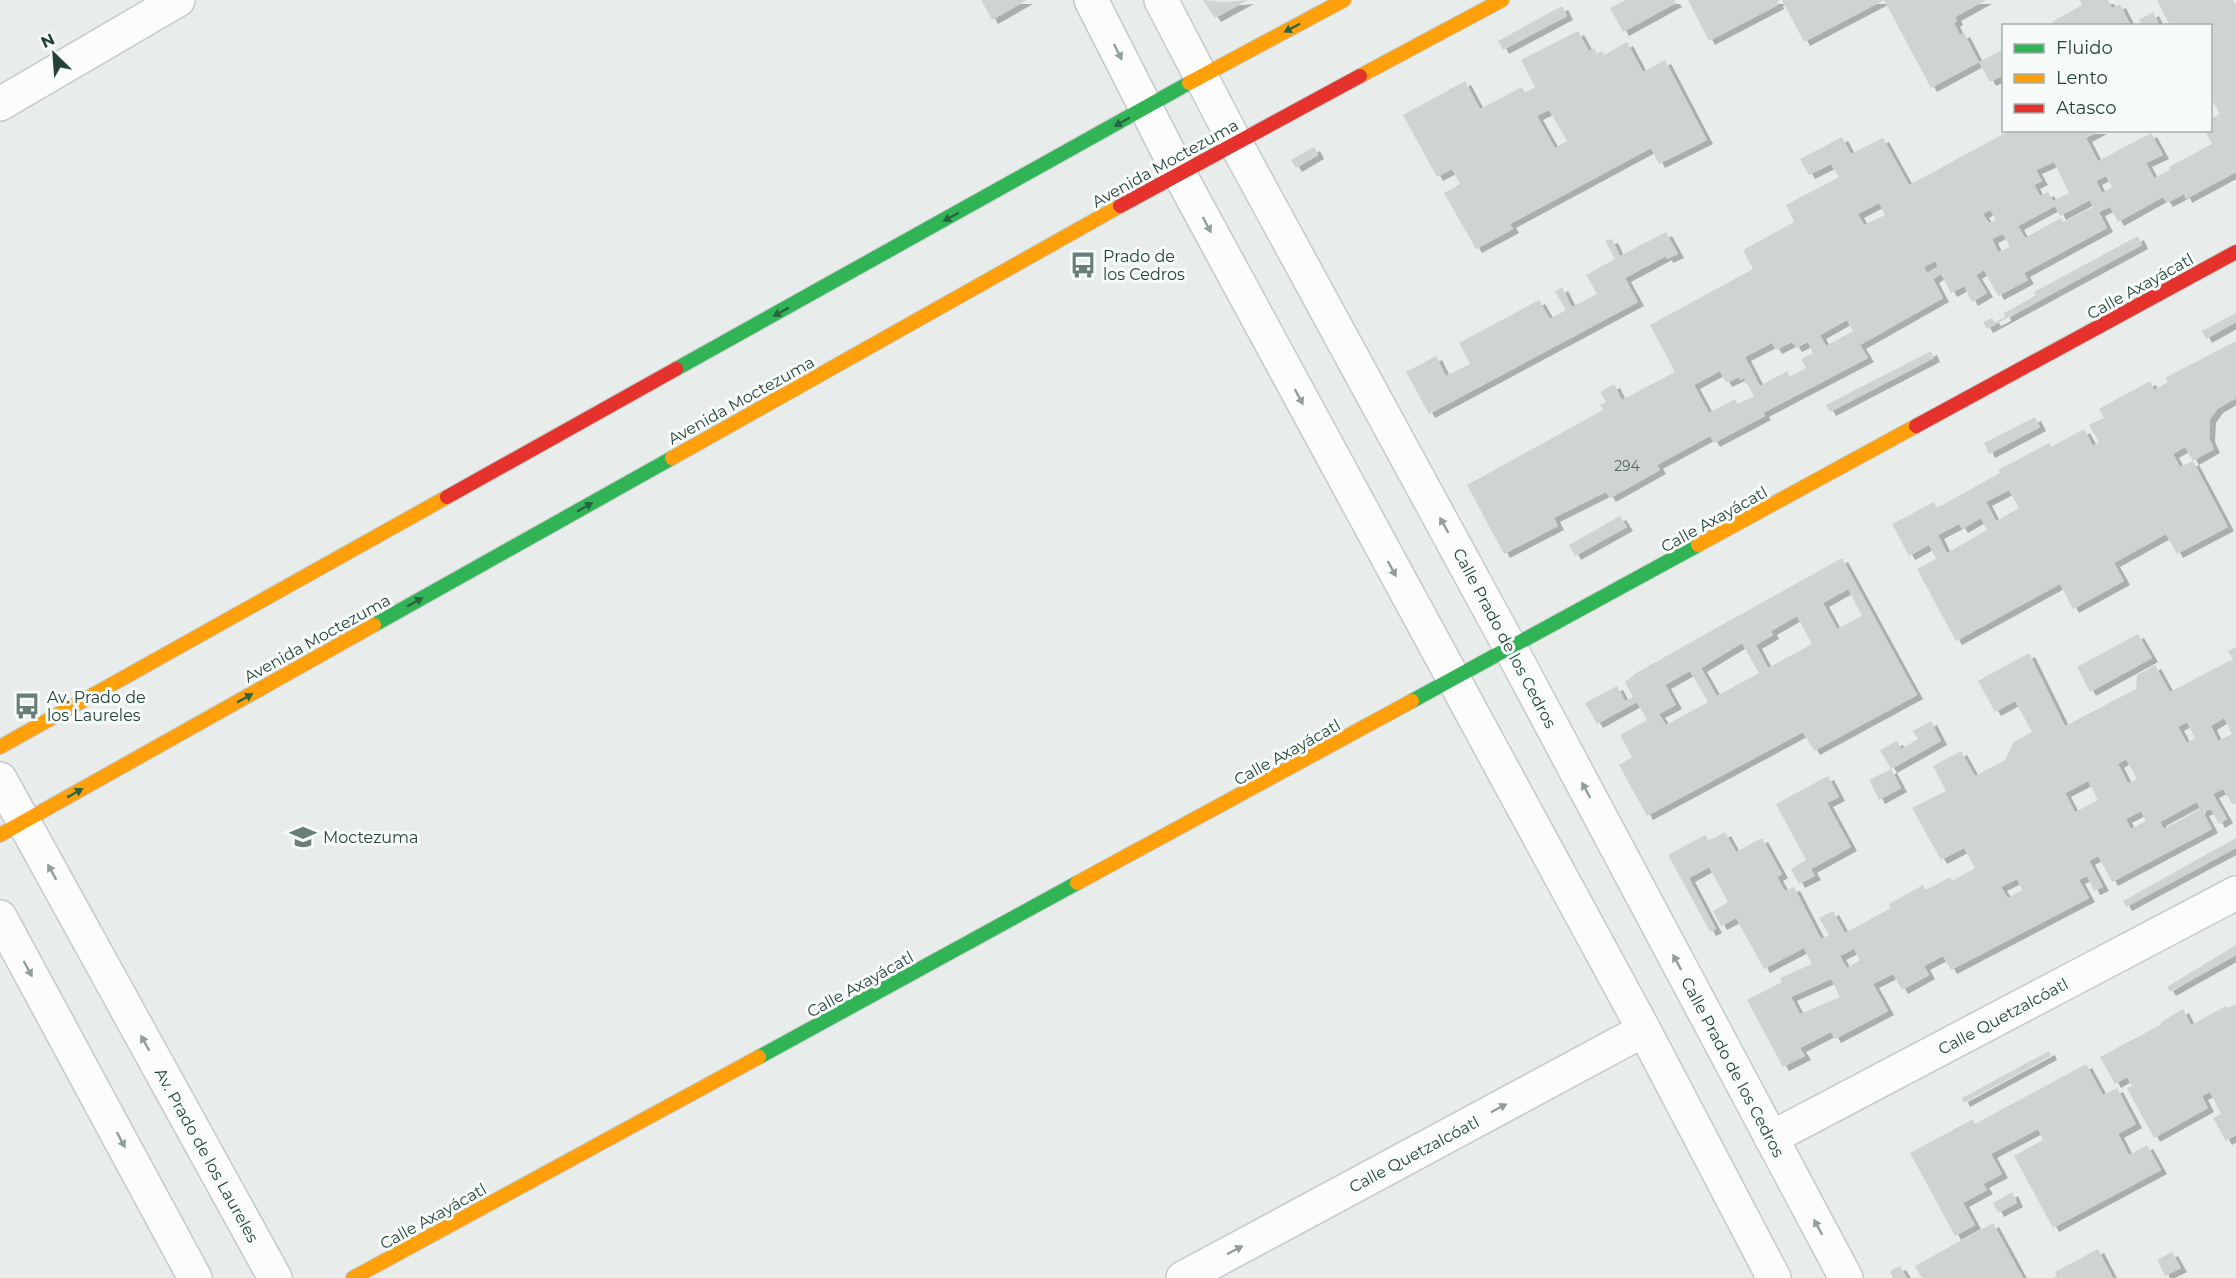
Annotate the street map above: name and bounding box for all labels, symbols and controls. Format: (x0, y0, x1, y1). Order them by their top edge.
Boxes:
one-way arrow (1284, 23, 1301, 32)
north arrow (24, 24, 84, 84)
legend (2002, 24, 2212, 132)
text: N (38, 30, 58, 52)
text: Fluido (2056, 37, 2113, 59)
one-way arrow (1113, 44, 1123, 61)
text: Lento (2056, 67, 2108, 89)
text: Atasco (2056, 97, 2116, 119)
street label: Avenida Moctezuma (1089, 115, 1242, 212)
one-way arrow (1113, 117, 1130, 127)
one-way arrow (943, 212, 960, 222)
one-way arrow (1202, 217, 1212, 234)
place label: Prado de los Cedros (1103, 247, 1185, 284)
street label: Calle Axayácatl (2084, 249, 2197, 324)
bus stop icon: Prado de los Cedros (1068, 250, 1098, 280)
one-way arrow (772, 307, 789, 317)
street label: Avenida Moctezuma (665, 352, 818, 449)
one-way arrow (1294, 389, 1304, 406)
house number: 294 (1614, 457, 1641, 475)
street label: Calle Axayácatl (1658, 482, 1771, 557)
one-way arrow (577, 501, 593, 512)
one-way arrow (1439, 516, 1449, 533)
street label: Calle Prado de los Cedros (1449, 545, 1560, 732)
one-way arrow (1387, 560, 1397, 577)
street label: Avenida Moctezuma (241, 590, 394, 687)
one-way arrow (407, 597, 424, 607)
place label: Av. Prado de los Laureles (47, 688, 146, 725)
bus stop icon: Av. Prado de los Laureles (12, 691, 42, 721)
one-way arrow (237, 692, 253, 703)
street label: Calle Axayácatl (1231, 715, 1344, 790)
one-way arrow (1581, 781, 1591, 798)
one-way arrow (67, 788, 84, 798)
school or university icon: Moctezuma (288, 822, 318, 852)
place label: Moctezuma (323, 828, 419, 847)
one-way arrow (47, 863, 57, 880)
street label: Calle Axayácatl (804, 947, 917, 1022)
one-way arrow (1672, 953, 1682, 970)
one-way arrow (23, 960, 33, 977)
street label: Calle Prado de los Cedros (1677, 974, 1788, 1161)
street label: Calle Quetzalcóatl (1935, 974, 2071, 1059)
one-way arrow (141, 1034, 151, 1051)
street label: Av. Prado de los Laureles (151, 1065, 263, 1246)
one-way arrow (1491, 1103, 1508, 1113)
street label: Calle Quetzalcóatl (1346, 1112, 1482, 1197)
one-way arrow (116, 1132, 126, 1149)
street label: Calle Axayácatl (377, 1179, 490, 1254)
one-way arrow (1813, 1218, 1823, 1235)
one-way arrow (1227, 1245, 1244, 1255)

